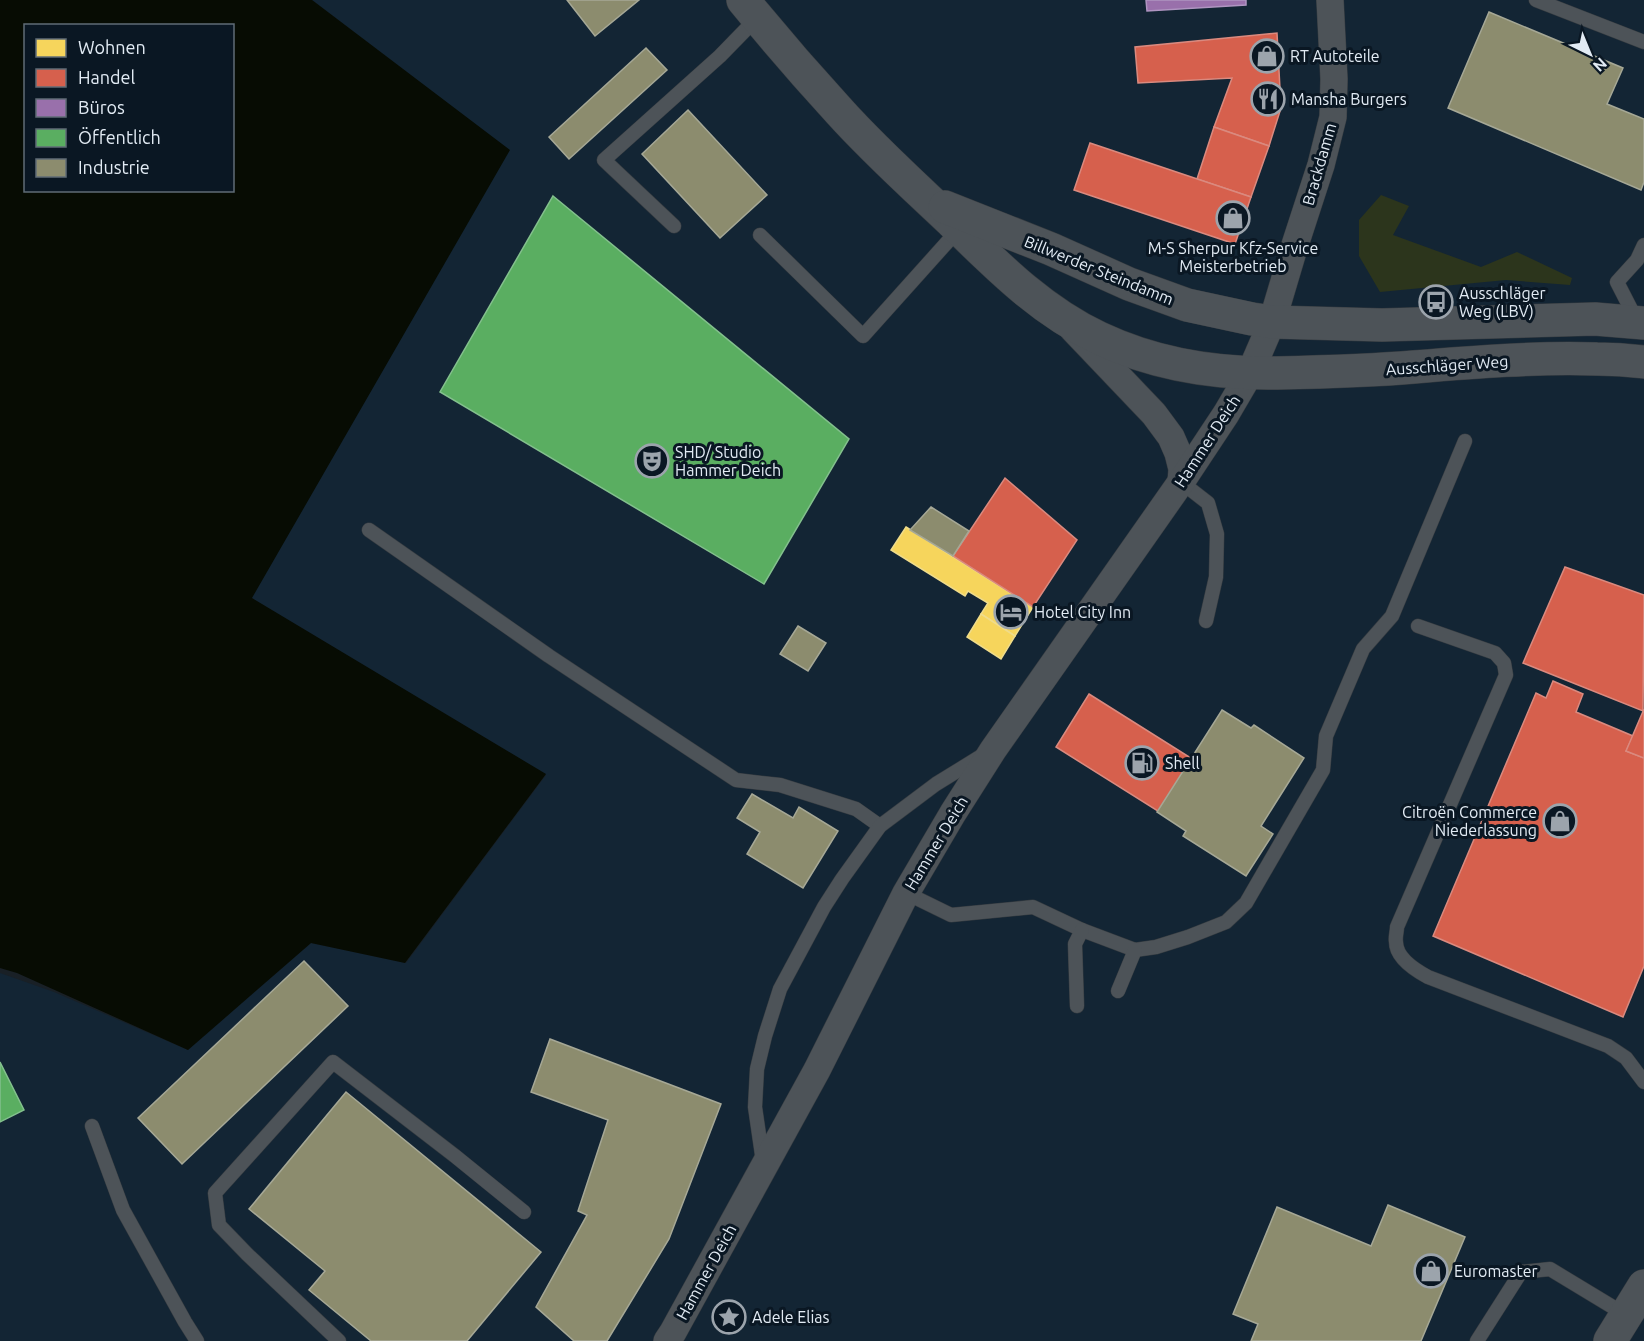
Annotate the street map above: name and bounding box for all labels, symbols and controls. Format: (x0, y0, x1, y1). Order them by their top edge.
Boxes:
legend (24, 24, 234, 192)
north arrow (1560, 24, 1620, 84)
text: Wohnen (78, 37, 146, 57)
shop icon: RT Autoteile (1249, 38, 1285, 74)
place label: RT Autoteile (1290, 47, 1380, 65)
text: N (1590, 54, 1611, 76)
text: Handel (78, 67, 136, 87)
restaurant icon: Mansha Burgers (1250, 81, 1286, 117)
place label: Mansha Burgers (1291, 90, 1407, 108)
text: Büros (78, 97, 125, 117)
street label: Brackdamm (1299, 121, 1339, 207)
text: Öffentlich (78, 127, 161, 147)
text: Industrie (78, 157, 150, 177)
shop icon: M-S Sherpur Kfz-Service Meisterbetrieb (1215, 200, 1251, 236)
street label: Billwerder Steindamm (1022, 232, 1176, 308)
place label: M-S Sherpur Kfz-Service Meisterbetrieb (1148, 239, 1318, 275)
bus stop icon: Ausschläger Weg (LBV) (1418, 284, 1454, 320)
place label: Ausschläger Weg (LBV) (1459, 284, 1546, 321)
street label: Ausschläger Weg (1385, 352, 1509, 378)
street label: Hammer Deich (1171, 392, 1243, 490)
theatre icon: SHD/ Studio Hammer Deich (634, 443, 670, 479)
place label: SHD/ Studio Hammer Deich (675, 443, 781, 479)
hotel icon: Hotel City Inn (993, 594, 1029, 630)
place label: Hotel City Inn (1034, 603, 1131, 621)
fuel station icon: Shell (1124, 745, 1160, 781)
place label: Shell (1165, 754, 1200, 772)
street label: Hammer Deich (901, 793, 971, 893)
place label: Citroën Commerce Niederlassung (1402, 803, 1537, 839)
shop icon: Citroën Commerce Niederlassung (1542, 803, 1578, 839)
street label: Hammer Deich (672, 1221, 740, 1323)
shop icon: Euromaster (1413, 1253, 1449, 1289)
place label: Euromaster (1454, 1262, 1538, 1280)
place icon: Adele Elias (711, 1299, 747, 1335)
place label: Adele Elias (752, 1308, 830, 1326)

